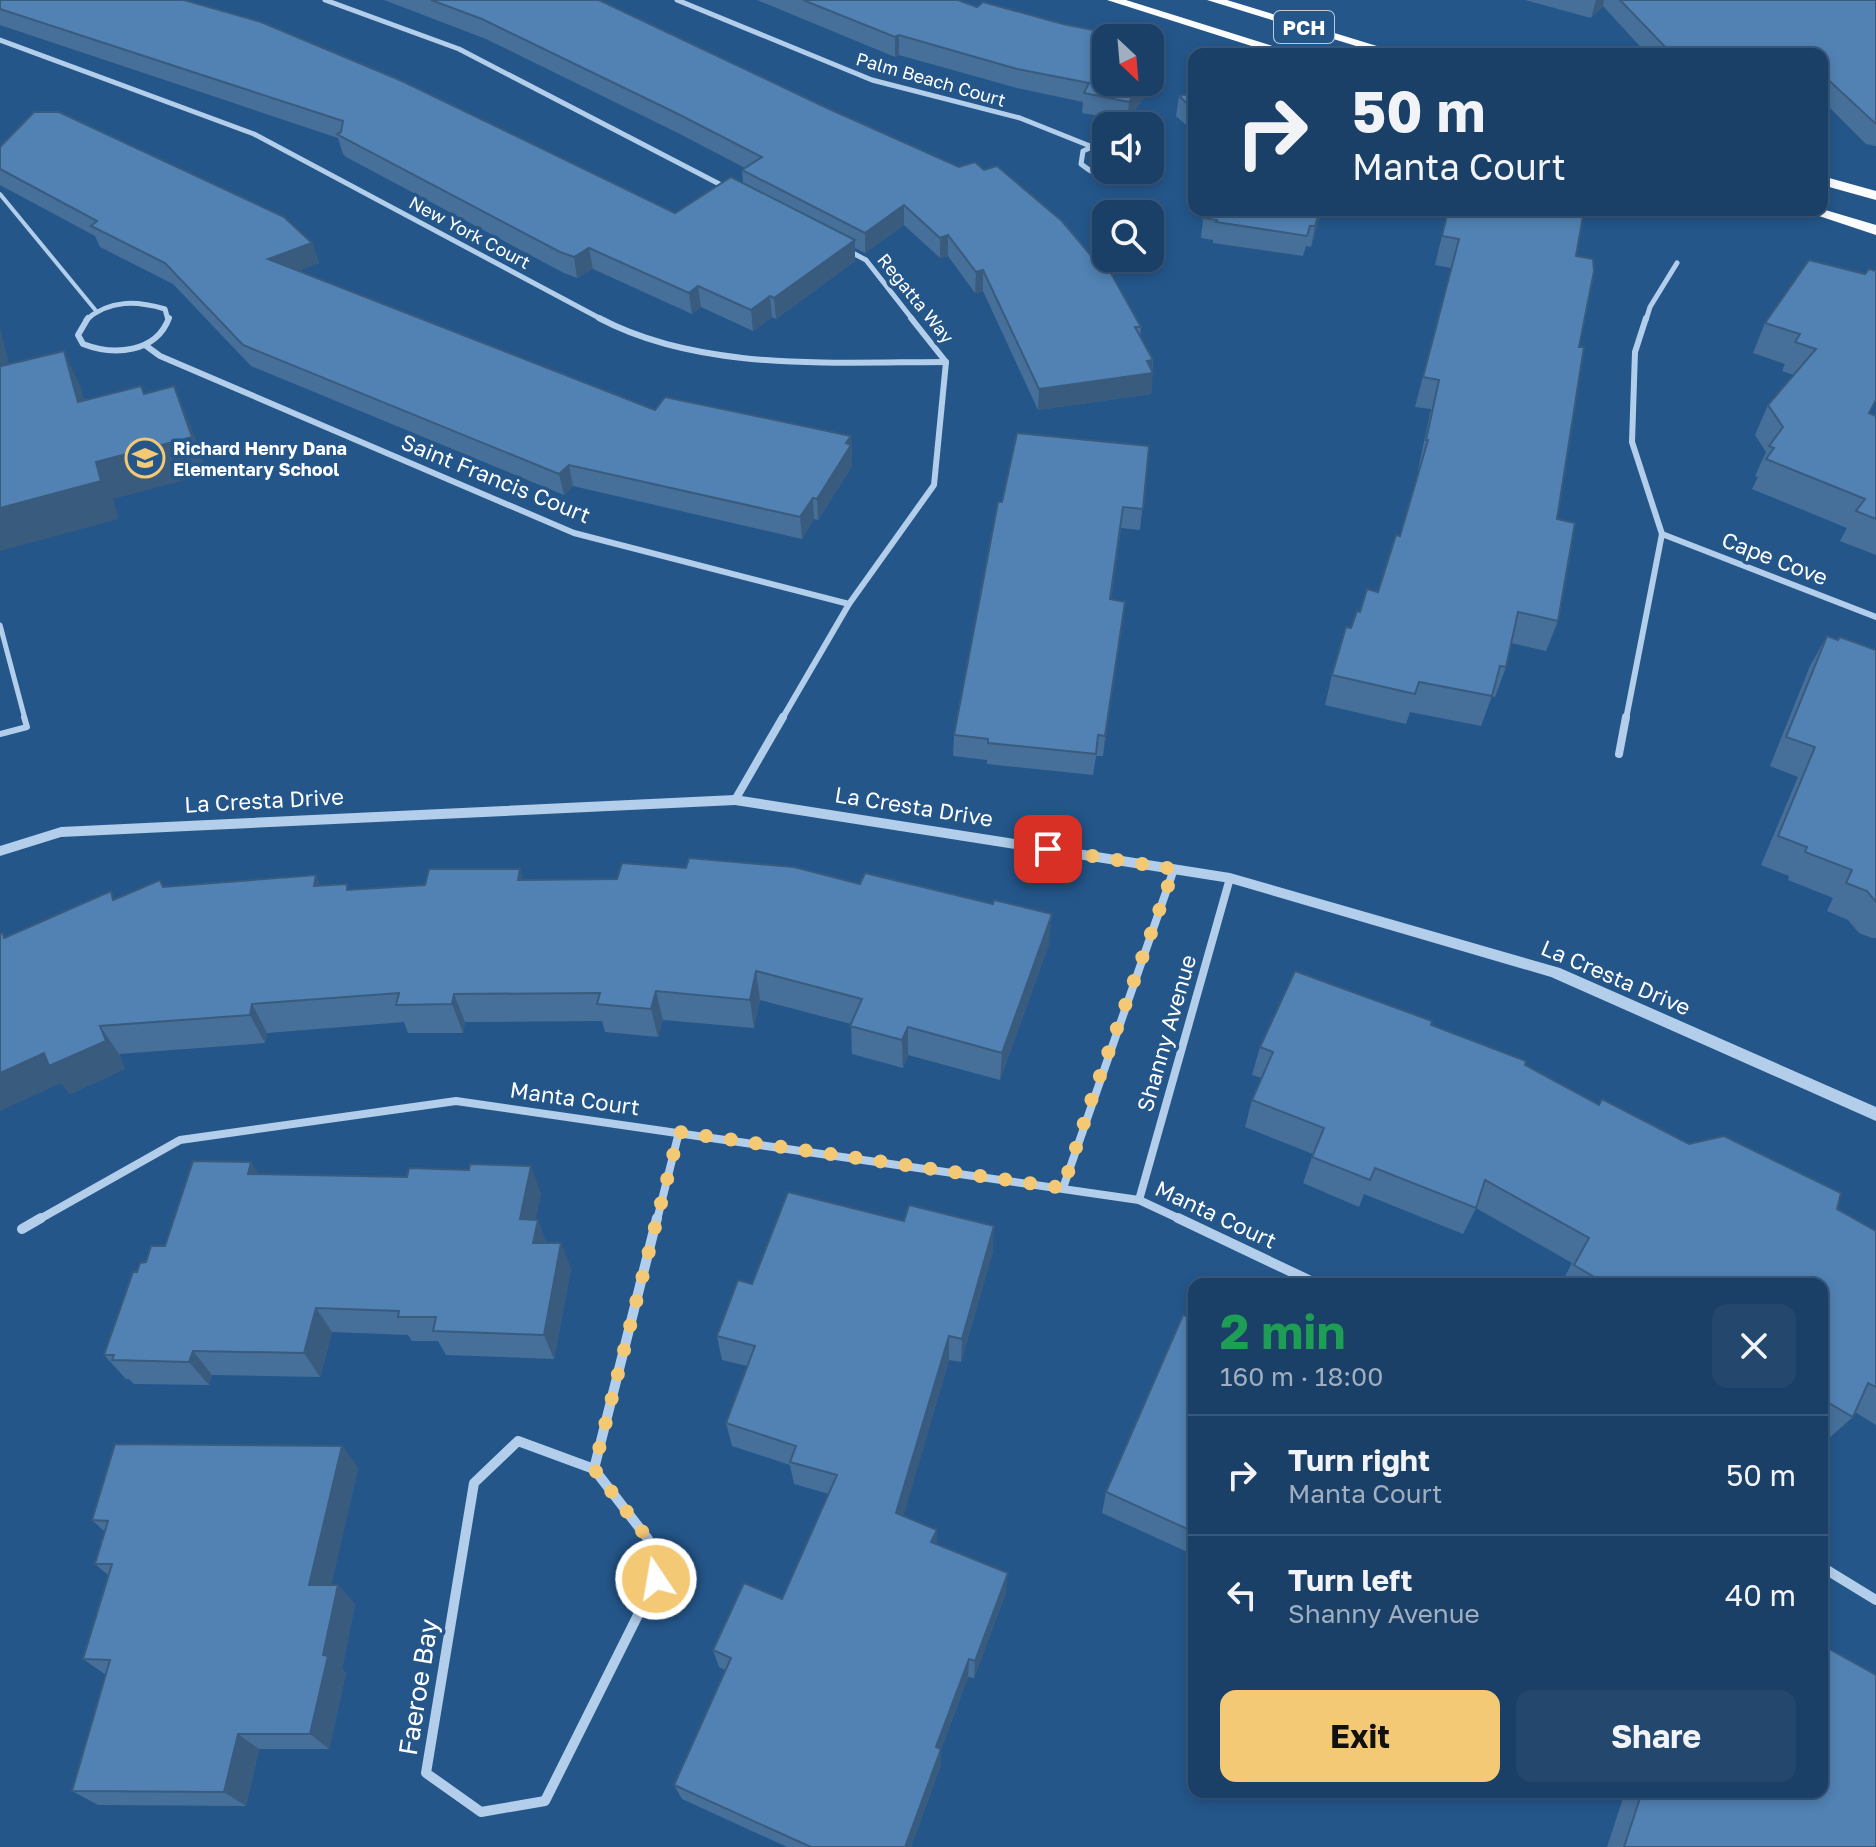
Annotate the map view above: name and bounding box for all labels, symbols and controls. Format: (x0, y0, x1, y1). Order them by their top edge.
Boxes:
road number: PCH (1274, 11, 1334, 43)
north arrow (1092, 24, 1164, 96)
map controls (1092, 24, 1164, 272)
street label: Palm Beach Court (854, 47, 1008, 111)
text: 50 m (1352, 77, 1486, 144)
icon: right (1220, 80, 1324, 184)
button: sound (1092, 112, 1164, 184)
text: Manta Court (1352, 145, 1566, 188)
street label: New York Court (406, 191, 534, 273)
button: search (1092, 200, 1164, 272)
street label: Regatta Way (873, 249, 959, 347)
street label: Saint Francis Court (397, 428, 595, 528)
school or university icon: Richard Henry Dana Elementary School (124, 437, 166, 479)
place label: Richard Henry Dana Elementary School (173, 437, 347, 480)
street label: Cape Cove (1718, 525, 1832, 591)
street label: La Cresta Drive (833, 780, 995, 832)
street label: La Cresta Drive (184, 782, 344, 818)
pin (1014, 815, 1082, 883)
icon: arrive (1026, 827, 1070, 871)
street label: La Cresta Drive (1537, 933, 1695, 1021)
street label: Shanny Avenue (1131, 951, 1201, 1115)
street label: Manta Court (508, 1076, 642, 1120)
street label: Manta Court (1151, 1174, 1281, 1254)
text: 2 min (1220, 1302, 1345, 1360)
button: close (1712, 1304, 1796, 1388)
text: 160 m · 18:00 (1220, 1361, 1383, 1392)
text: Turn right (1288, 1442, 1430, 1478)
icon: right (1220, 1453, 1264, 1497)
text: 50 m (1726, 1457, 1796, 1493)
text: Manta Court (1288, 1478, 1442, 1509)
position arrow (614, 1537, 698, 1621)
text: Turn left (1288, 1562, 1413, 1598)
icon: left (1220, 1573, 1264, 1617)
text: 40 m (1725, 1577, 1796, 1613)
text: Shanny Avenue (1288, 1598, 1480, 1629)
street label: Faeroe Bay (392, 1616, 444, 1758)
button: Exit (1220, 1690, 1500, 1782)
button: Share (1516, 1690, 1796, 1782)

